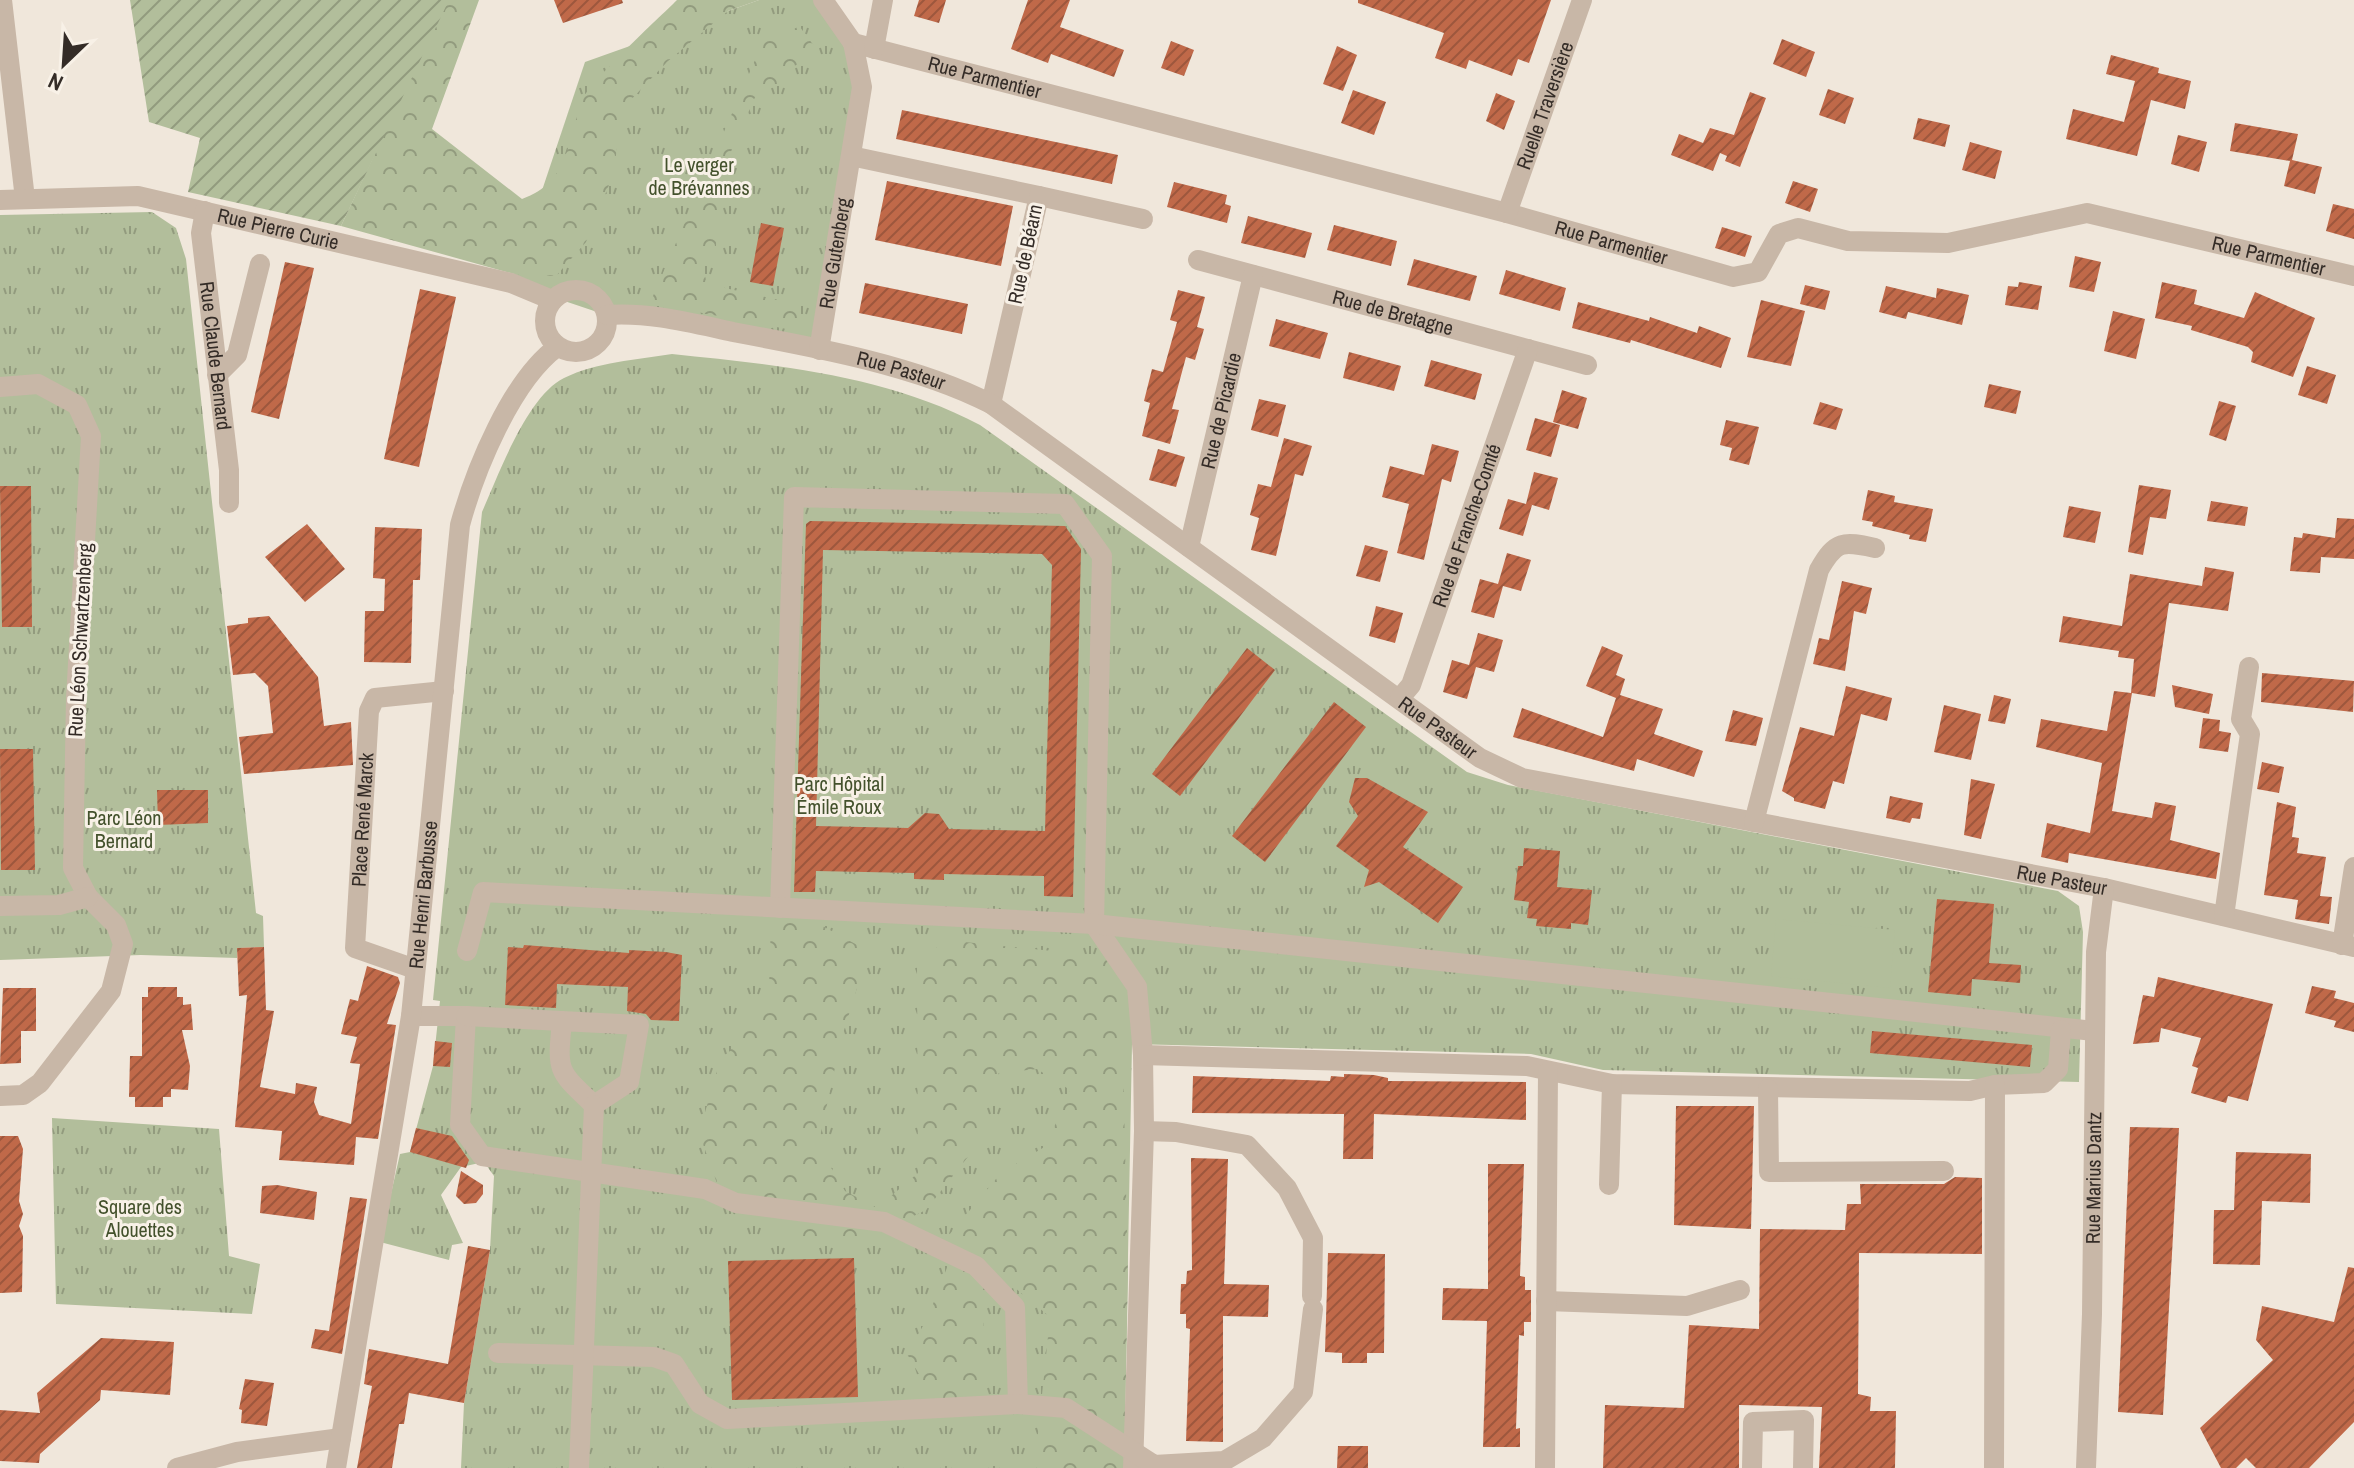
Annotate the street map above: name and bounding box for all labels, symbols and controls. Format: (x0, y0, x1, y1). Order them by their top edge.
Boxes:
north arrow (24, 24, 104, 104)
street label: Ruelle Traversière (1509, 38, 1579, 173)
street label: Rue Parmentier (925, 49, 1045, 105)
text: N (43, 66, 68, 98)
park label: Le verger de Brévannes (648, 151, 750, 201)
street label: Rue Gutenberg (812, 196, 857, 311)
street label: Rue Pierre Curie (215, 201, 342, 255)
street label: Rue de Béarn (1001, 202, 1048, 306)
street label: Rue Parmentier (1552, 213, 1671, 271)
street label: Rue Parmentier (2209, 229, 2329, 282)
street label: Rue Claude Bernard (194, 280, 238, 432)
street label: Rue de Bretagne (1330, 283, 1457, 341)
street label: Rue Pasteur (854, 344, 950, 396)
street label: Rue de Picardie (1194, 350, 1247, 471)
street label: Rue de Franche-Comté (1425, 440, 1507, 611)
street label: Rue Léon Schwartzenberg (61, 542, 98, 738)
street label: Rue Pasteur (1393, 689, 1483, 765)
street label: Place René Marck (345, 751, 380, 887)
park label: Parc Hôpital Émile Roux (794, 770, 884, 820)
park label: Parc Léon Bernard (87, 804, 161, 854)
street label: Rue Henri Barbusse (402, 819, 443, 970)
street label: Rue Pasteur (2015, 858, 2110, 901)
street label: Rue Marius Dantz (2079, 1112, 2107, 1244)
park label: Square des Alouettes (98, 1193, 182, 1243)

